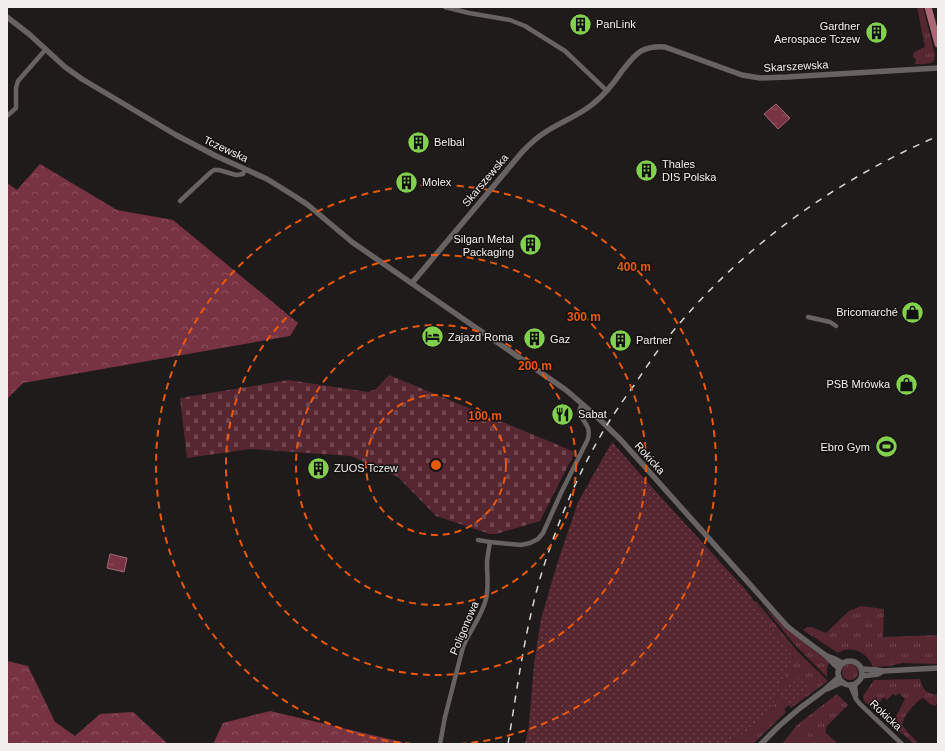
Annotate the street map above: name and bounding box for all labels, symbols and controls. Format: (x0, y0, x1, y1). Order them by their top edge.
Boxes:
building icon: PanLink (568, 11, 594, 37)
place label: PanLink (596, 18, 636, 30)
building icon: Gardner Aerospace Tczew (863, 19, 889, 45)
place label: Gardner Aerospace Tczew (774, 20, 860, 45)
street label: Skarszewska (763, 58, 830, 74)
building icon: Belbal (405, 129, 431, 155)
street label: Tczewska (202, 133, 251, 165)
place label: Belbal (434, 136, 465, 148)
street label: Skarszewska (460, 151, 511, 209)
building icon: Thales DIS Polska (634, 157, 660, 183)
place label: Thales DIS Polska (662, 158, 717, 183)
building icon: Molex (393, 169, 419, 195)
place label: Molex (422, 176, 452, 188)
building icon: Silgan Metal Packaging (517, 232, 543, 258)
place label: Silgan Metal Packaging (453, 233, 514, 258)
text: 400 m (617, 260, 651, 274)
shop icon: Bricomarché (900, 299, 926, 325)
place label: Bricomarché (836, 306, 898, 318)
text: 300 m (567, 310, 601, 324)
hotel icon: Zajazd Roma (419, 324, 445, 350)
building icon: Gaz (521, 326, 547, 352)
building icon: Partner (608, 327, 634, 353)
place label: Zajazd Roma (448, 331, 514, 343)
place label: Gaz (550, 333, 570, 345)
place label: Partner (636, 334, 672, 346)
text: 200 m (518, 359, 552, 373)
shop icon: PSB Mrówka (893, 371, 919, 397)
place label: PSB Mrówka (826, 378, 891, 390)
restaurant icon: Sabat (549, 401, 575, 427)
place label: Sabat (578, 408, 607, 420)
text: 100 m (468, 409, 502, 423)
sports icon: Ebro Gym (873, 434, 899, 460)
street label: Rokicka (632, 439, 668, 477)
place label: Ebro Gym (820, 441, 870, 453)
building icon: ZUOS Tczew (305, 455, 331, 481)
centre of rings (429, 458, 443, 472)
place label: ZUOS Tczew (334, 462, 398, 474)
street label: Poligonowa (447, 599, 481, 657)
street label: Rokicka (868, 697, 905, 733)

